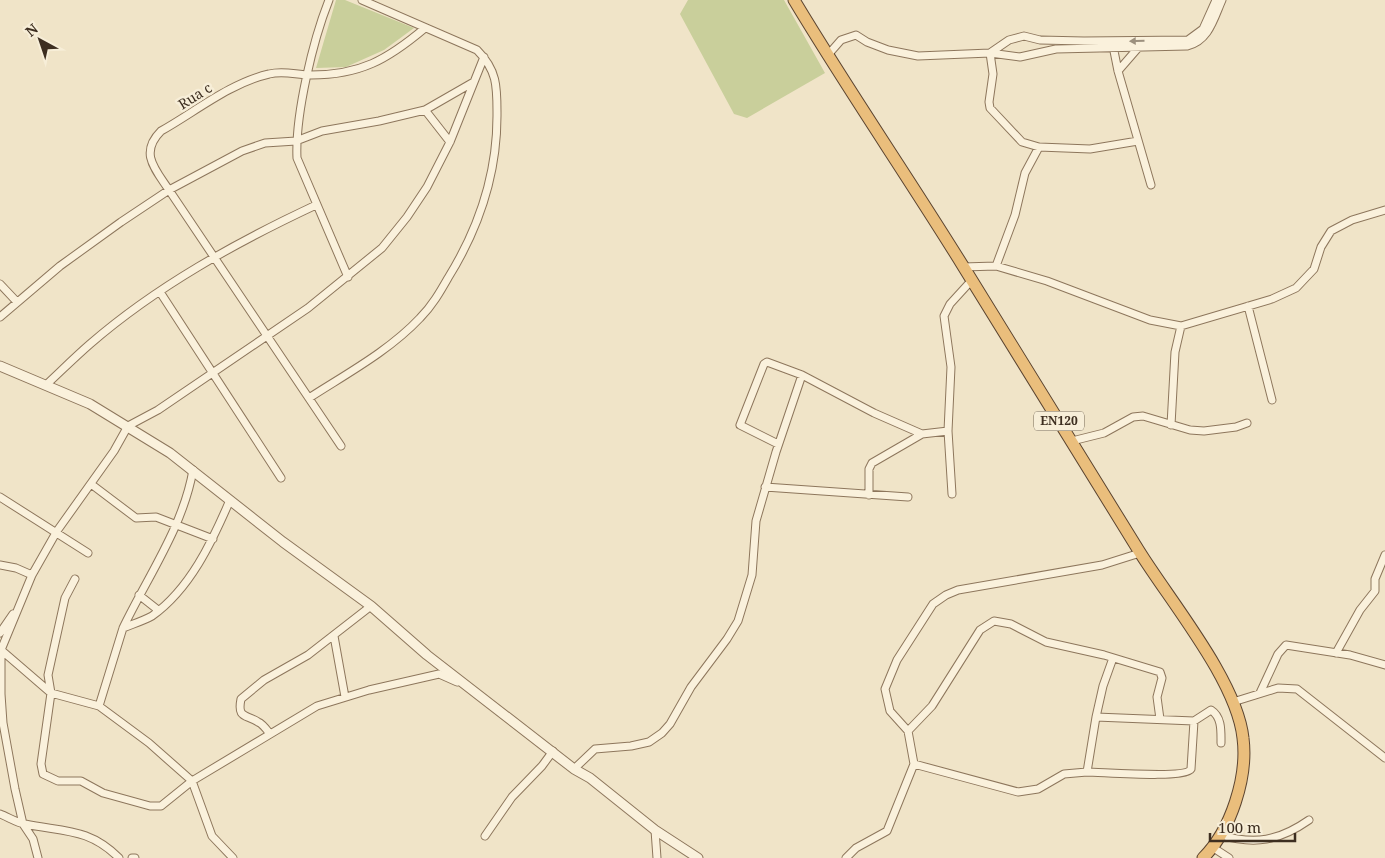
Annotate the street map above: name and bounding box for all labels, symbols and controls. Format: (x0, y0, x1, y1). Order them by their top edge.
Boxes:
north arrow (15, 15, 65, 65)
text: N (21, 19, 42, 40)
one-way arrow (1129, 37, 1145, 45)
street label: Rua c (174, 78, 215, 113)
road number: EN120 (1034, 412, 1084, 431)
scale bar (1210, 810, 1295, 842)
text: 100 m (1218, 817, 1261, 837)

